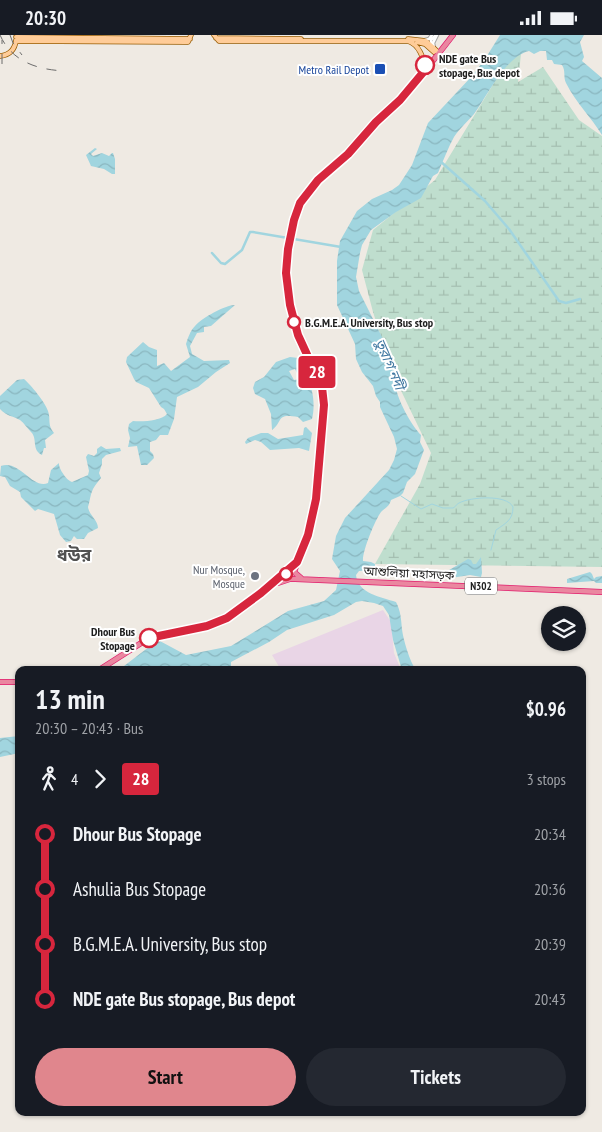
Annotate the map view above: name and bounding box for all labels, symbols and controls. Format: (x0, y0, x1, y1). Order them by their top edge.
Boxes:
text: 20:30 (25, 6, 66, 30)
place label: NDE gate Bus stopage, Bus depot (439, 51, 520, 80)
marker: NDE gate Bus stopage, Bus depot (415, 55, 435, 75)
place label: Metro Rail Depot (299, 62, 370, 77)
marker: Metro Rail Depot (373, 62, 387, 76)
marker: B.G.M.E.A. University, Bus stop (287, 315, 301, 329)
place label: B.G.M.E.A. University, Bus stop (305, 315, 434, 330)
water label: তুরাগ নদী (371, 336, 410, 395)
line badge: 28 (294, 356, 340, 388)
text: 28 (308, 360, 326, 383)
district label: ধউর (57, 543, 93, 566)
place label: Nur Mosque, Mosque (193, 562, 245, 591)
street label: আশুলিয়া মহাসড়ক (362, 563, 455, 583)
unlabelled marker (279, 567, 293, 581)
marker: Nur Mosque, Mosque (249, 570, 261, 582)
road number: N302 (465, 577, 497, 595)
map controls (541, 606, 586, 651)
button: layers (541, 606, 586, 651)
place label: Dhour Bus Stopage (91, 624, 135, 653)
marker: Dhour Bus Stopage (139, 628, 159, 648)
text: 13 min (35, 680, 105, 717)
text: $0.96 (526, 697, 566, 721)
text: 20:30 – 20:43 · Bus (35, 718, 143, 738)
icon: walk (35, 765, 63, 793)
icon: forward (86, 765, 114, 793)
text: 28 (132, 767, 149, 790)
text: 4 (71, 769, 78, 789)
text: 3 stops (526, 769, 566, 789)
text: Dhour Bus Stopage (73, 822, 202, 846)
text: 20:34 (534, 824, 566, 844)
text: Ashulia Bus Stopage (73, 877, 206, 901)
text: 20:36 (534, 879, 566, 899)
text: B.G.M.E.A. University, Bus stop (73, 932, 267, 956)
text: 20:39 (534, 934, 566, 954)
text: NDE gate Bus stopage, Bus depot (73, 987, 295, 1011)
text: 20:43 (534, 989, 566, 1009)
button: Start (35, 1048, 296, 1106)
button: Tickets (306, 1048, 566, 1106)

